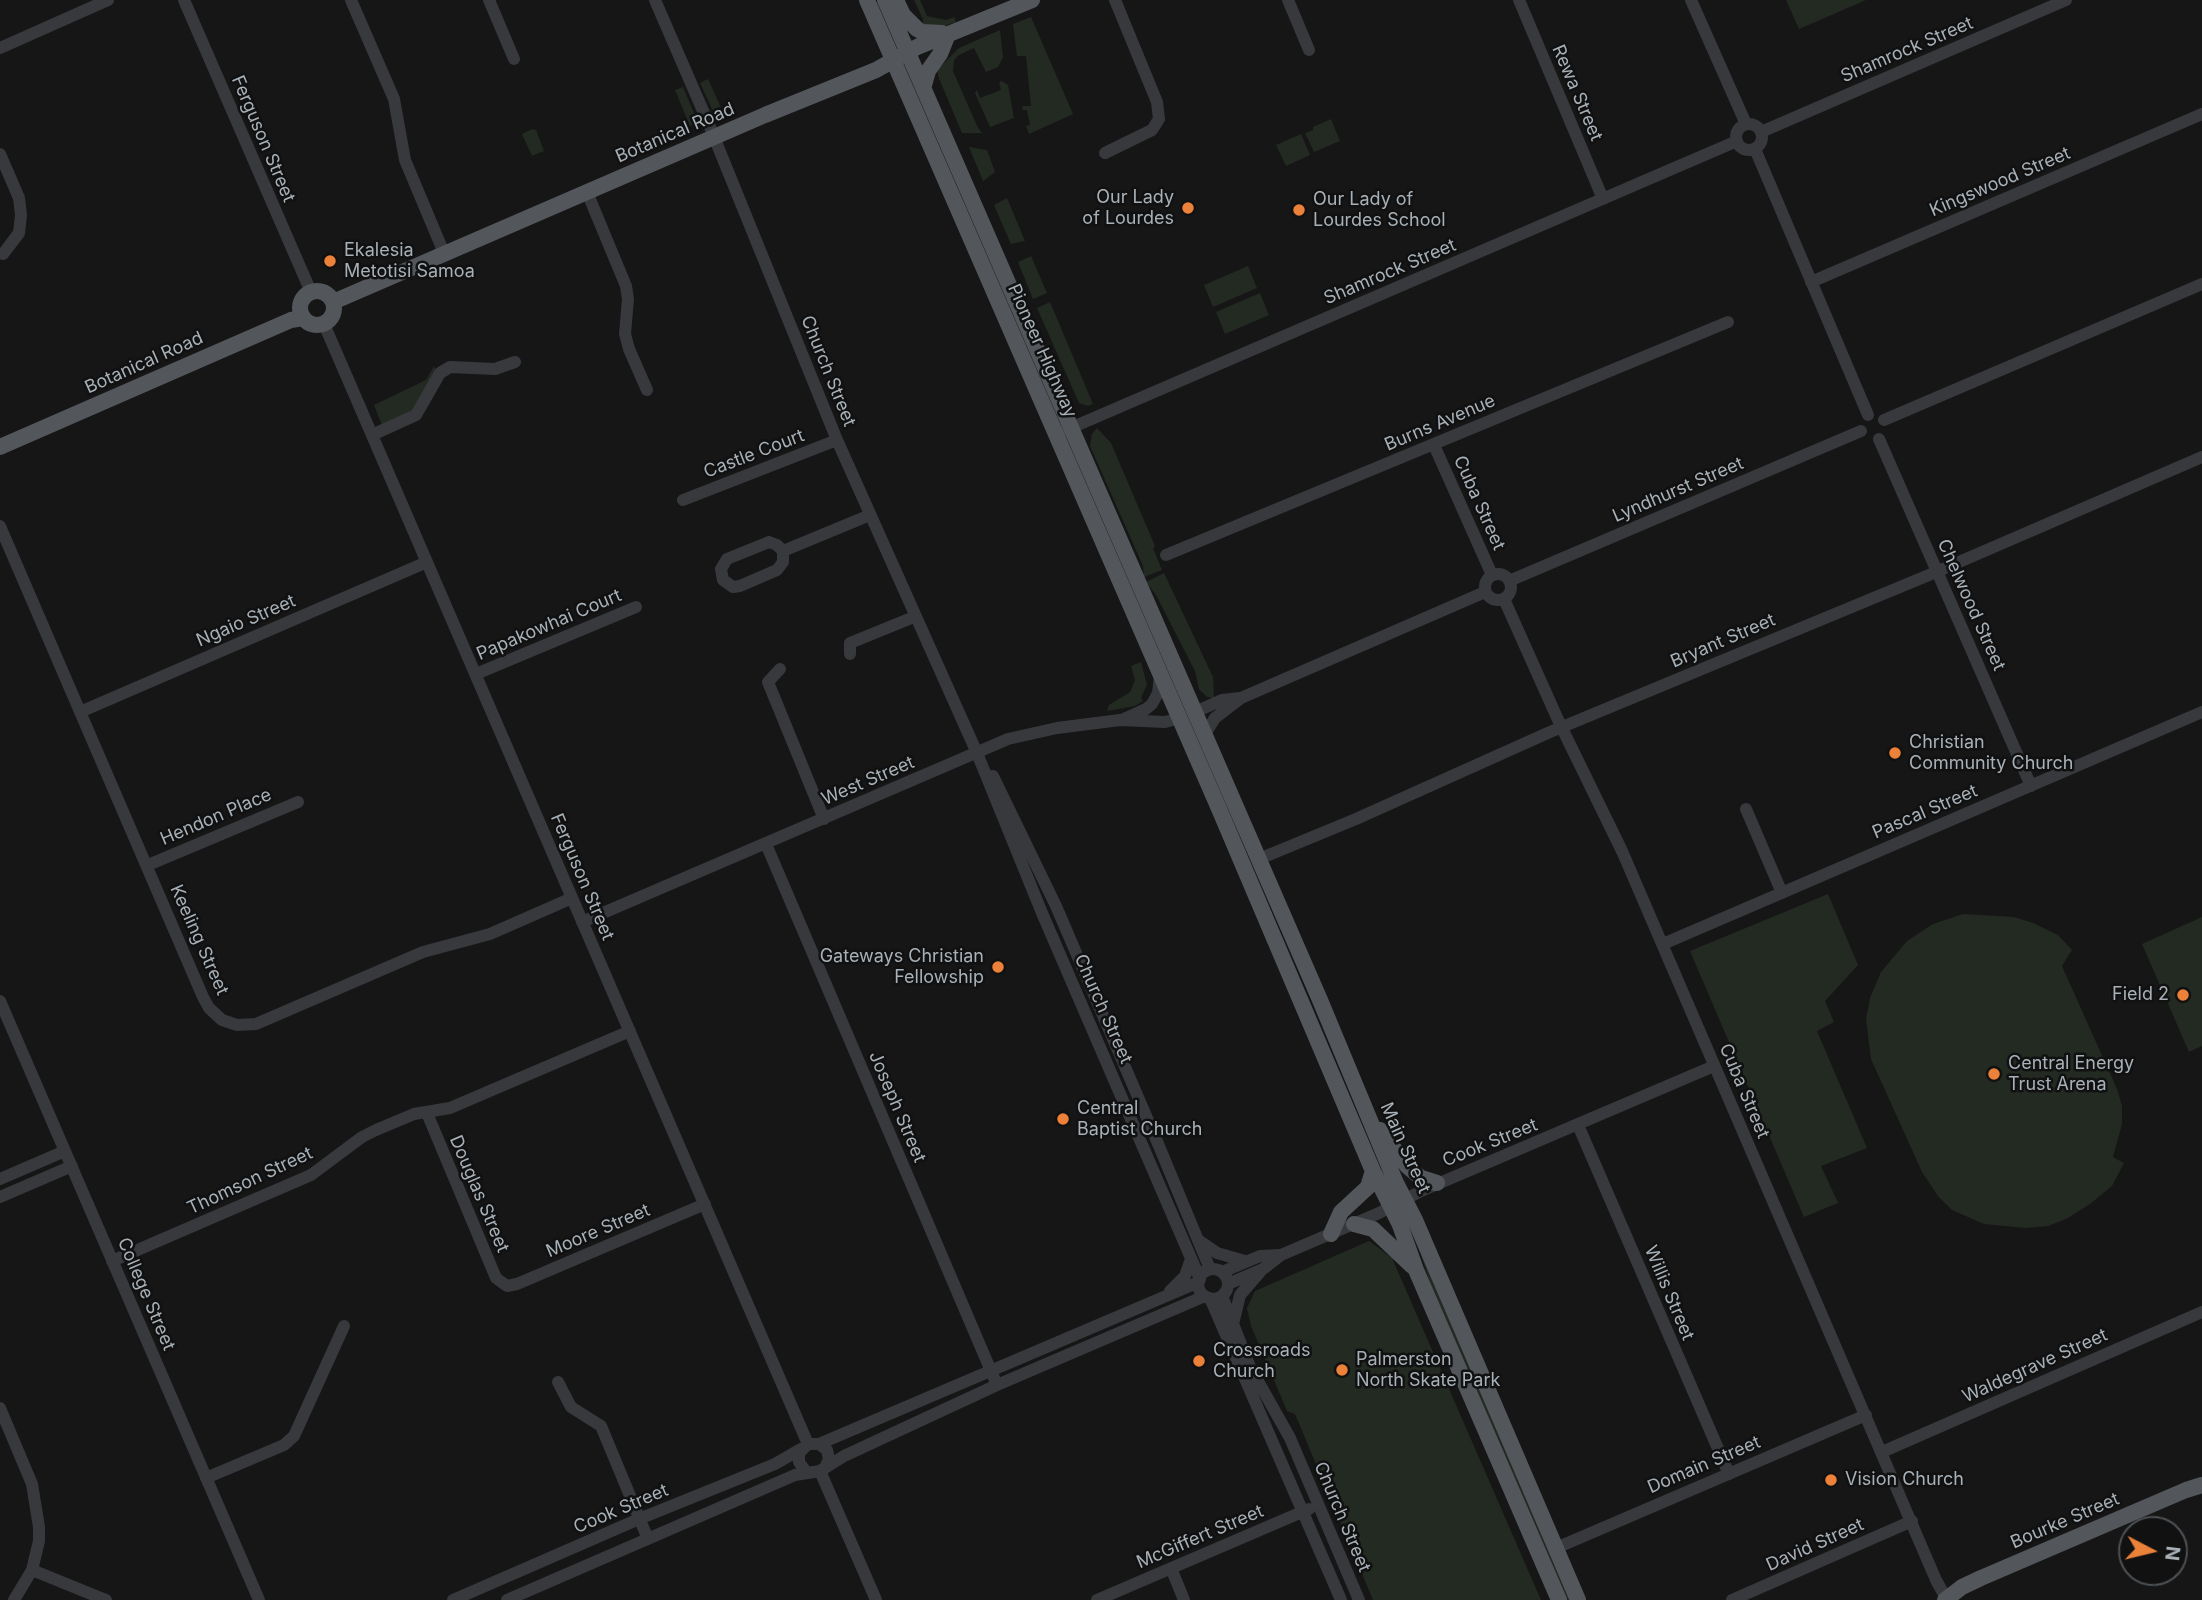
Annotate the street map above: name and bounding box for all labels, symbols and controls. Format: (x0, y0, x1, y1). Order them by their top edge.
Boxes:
street label: Shamrock Street (1838, 12, 1976, 88)
street label: Rewa Street (1547, 42, 1607, 144)
street label: Ferguson Street (227, 72, 299, 206)
street label: Botanical Road (612, 98, 738, 168)
street label: Kingswood Street (1926, 143, 2074, 221)
place label: Our Lady of Lourdes (1082, 187, 1174, 230)
place label: Our Lady of Lourdes School (1313, 189, 1446, 232)
marker: Our Lady of Lourdes (1180, 200, 1196, 216)
marker: Our Lady of Lourdes School (1291, 202, 1307, 218)
street label: Shamrock Street (1321, 234, 1459, 310)
place label: Ekalesia Metotisi Samoa (344, 240, 475, 282)
marker: Ekalesia Metotisi Samoa (322, 253, 338, 269)
street label: Pioneer Highway (1003, 281, 1081, 421)
street label: Church Street (796, 312, 860, 430)
street label: Botanical Road (82, 327, 206, 399)
street label: Burns Avenue (1382, 390, 1498, 456)
street label: Castle Court (701, 425, 807, 483)
street label: Cuba Street (1449, 452, 1509, 554)
street label: Lyndhurst Street (1609, 453, 1747, 527)
street label: Chelwood Street (1932, 536, 2010, 674)
street label: Papakowhai Court (473, 585, 625, 665)
street label: Ngaio Street (193, 590, 299, 652)
street label: Bryant Street (1668, 609, 1778, 673)
place label: Christian Community Church (1909, 732, 2073, 774)
marker: Christian Community Church (1887, 745, 1903, 761)
street label: West Street (818, 752, 918, 810)
street label: Pascal Street (1869, 780, 1981, 844)
street label: Hendon Place (157, 784, 275, 850)
street label: Ferguson Street (546, 810, 618, 944)
street label: Keeling Street (165, 881, 233, 999)
place label: Gateways Christian Fellowship (820, 946, 984, 988)
street label: Church Street (1069, 951, 1137, 1067)
marker: Gateways Christian Fellowship (990, 959, 1006, 975)
place label: Field 2 (2112, 984, 2169, 1006)
marker: Field 2 (2175, 987, 2191, 1003)
street label: Cuba Street (1714, 1040, 1774, 1142)
street label: Joseph Street (864, 1048, 930, 1166)
place label: Central Energy Trust Arena (2008, 1053, 2134, 1096)
marker: Central Energy Trust Arena (1986, 1066, 2002, 1082)
place label: Central Baptist Church (1077, 1098, 1202, 1140)
street label: Main Street (1375, 1099, 1435, 1197)
marker: Central Baptist Church (1055, 1111, 1071, 1127)
street label: Cook Street (1439, 1114, 1541, 1172)
street label: Douglas Street (445, 1132, 513, 1256)
street label: Thomson Street (184, 1143, 316, 1219)
street label: Moore Street (543, 1199, 653, 1263)
street label: College Street (113, 1234, 179, 1354)
street label: Willis Street (1639, 1243, 1699, 1343)
street label: Waldegrave Street (1959, 1324, 2111, 1408)
place label: Crossroads Church (1213, 1340, 1310, 1382)
place label: Palmerston North Skate Park (1356, 1349, 1500, 1392)
marker: Crossroads Church (1191, 1353, 1207, 1369)
marker: Palmerston North Skate Park (1334, 1362, 1350, 1378)
street label: Domain Street (1644, 1432, 1764, 1498)
street label: Church Street (1309, 1459, 1375, 1575)
place label: Vision Church (1845, 1469, 1964, 1491)
marker: Vision Church (1823, 1472, 1839, 1488)
street label: Cook Street (571, 1479, 671, 1539)
street label: Bourke Street (2007, 1488, 2123, 1554)
street label: McGiffert Street (1133, 1501, 1267, 1573)
street label: David Street (1763, 1514, 1867, 1576)
north arrow (2118, 1516, 2188, 1586)
text: N (2160, 1545, 2185, 1562)

